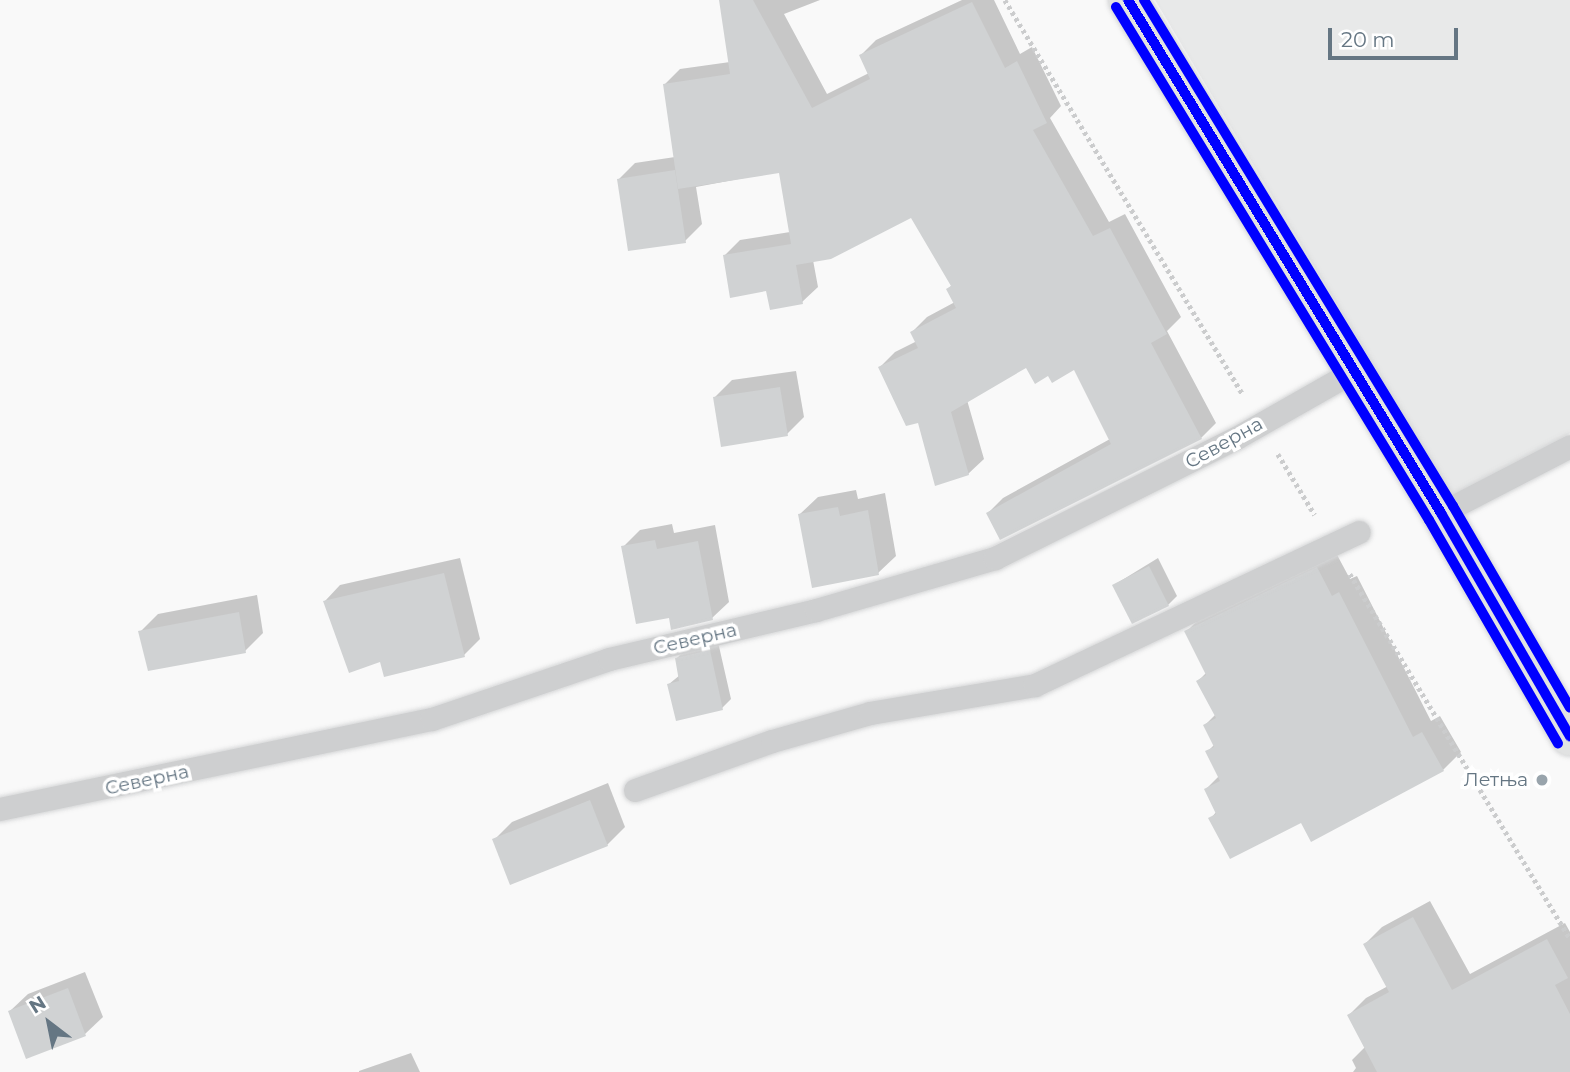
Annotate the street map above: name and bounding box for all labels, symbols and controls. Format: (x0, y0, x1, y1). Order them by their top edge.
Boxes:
scale bar (1332, 14, 1462, 58)
text: 20 m (1341, 27, 1395, 52)
street label: Северна (1181, 412, 1267, 474)
street label: Северна (651, 618, 739, 660)
street label: Северна (103, 760, 191, 800)
place label: Летња (1464, 769, 1528, 791)
marker: Летња (1534, 772, 1550, 788)
north arrow (14, 988, 84, 1058)
text: N (25, 991, 50, 1019)

